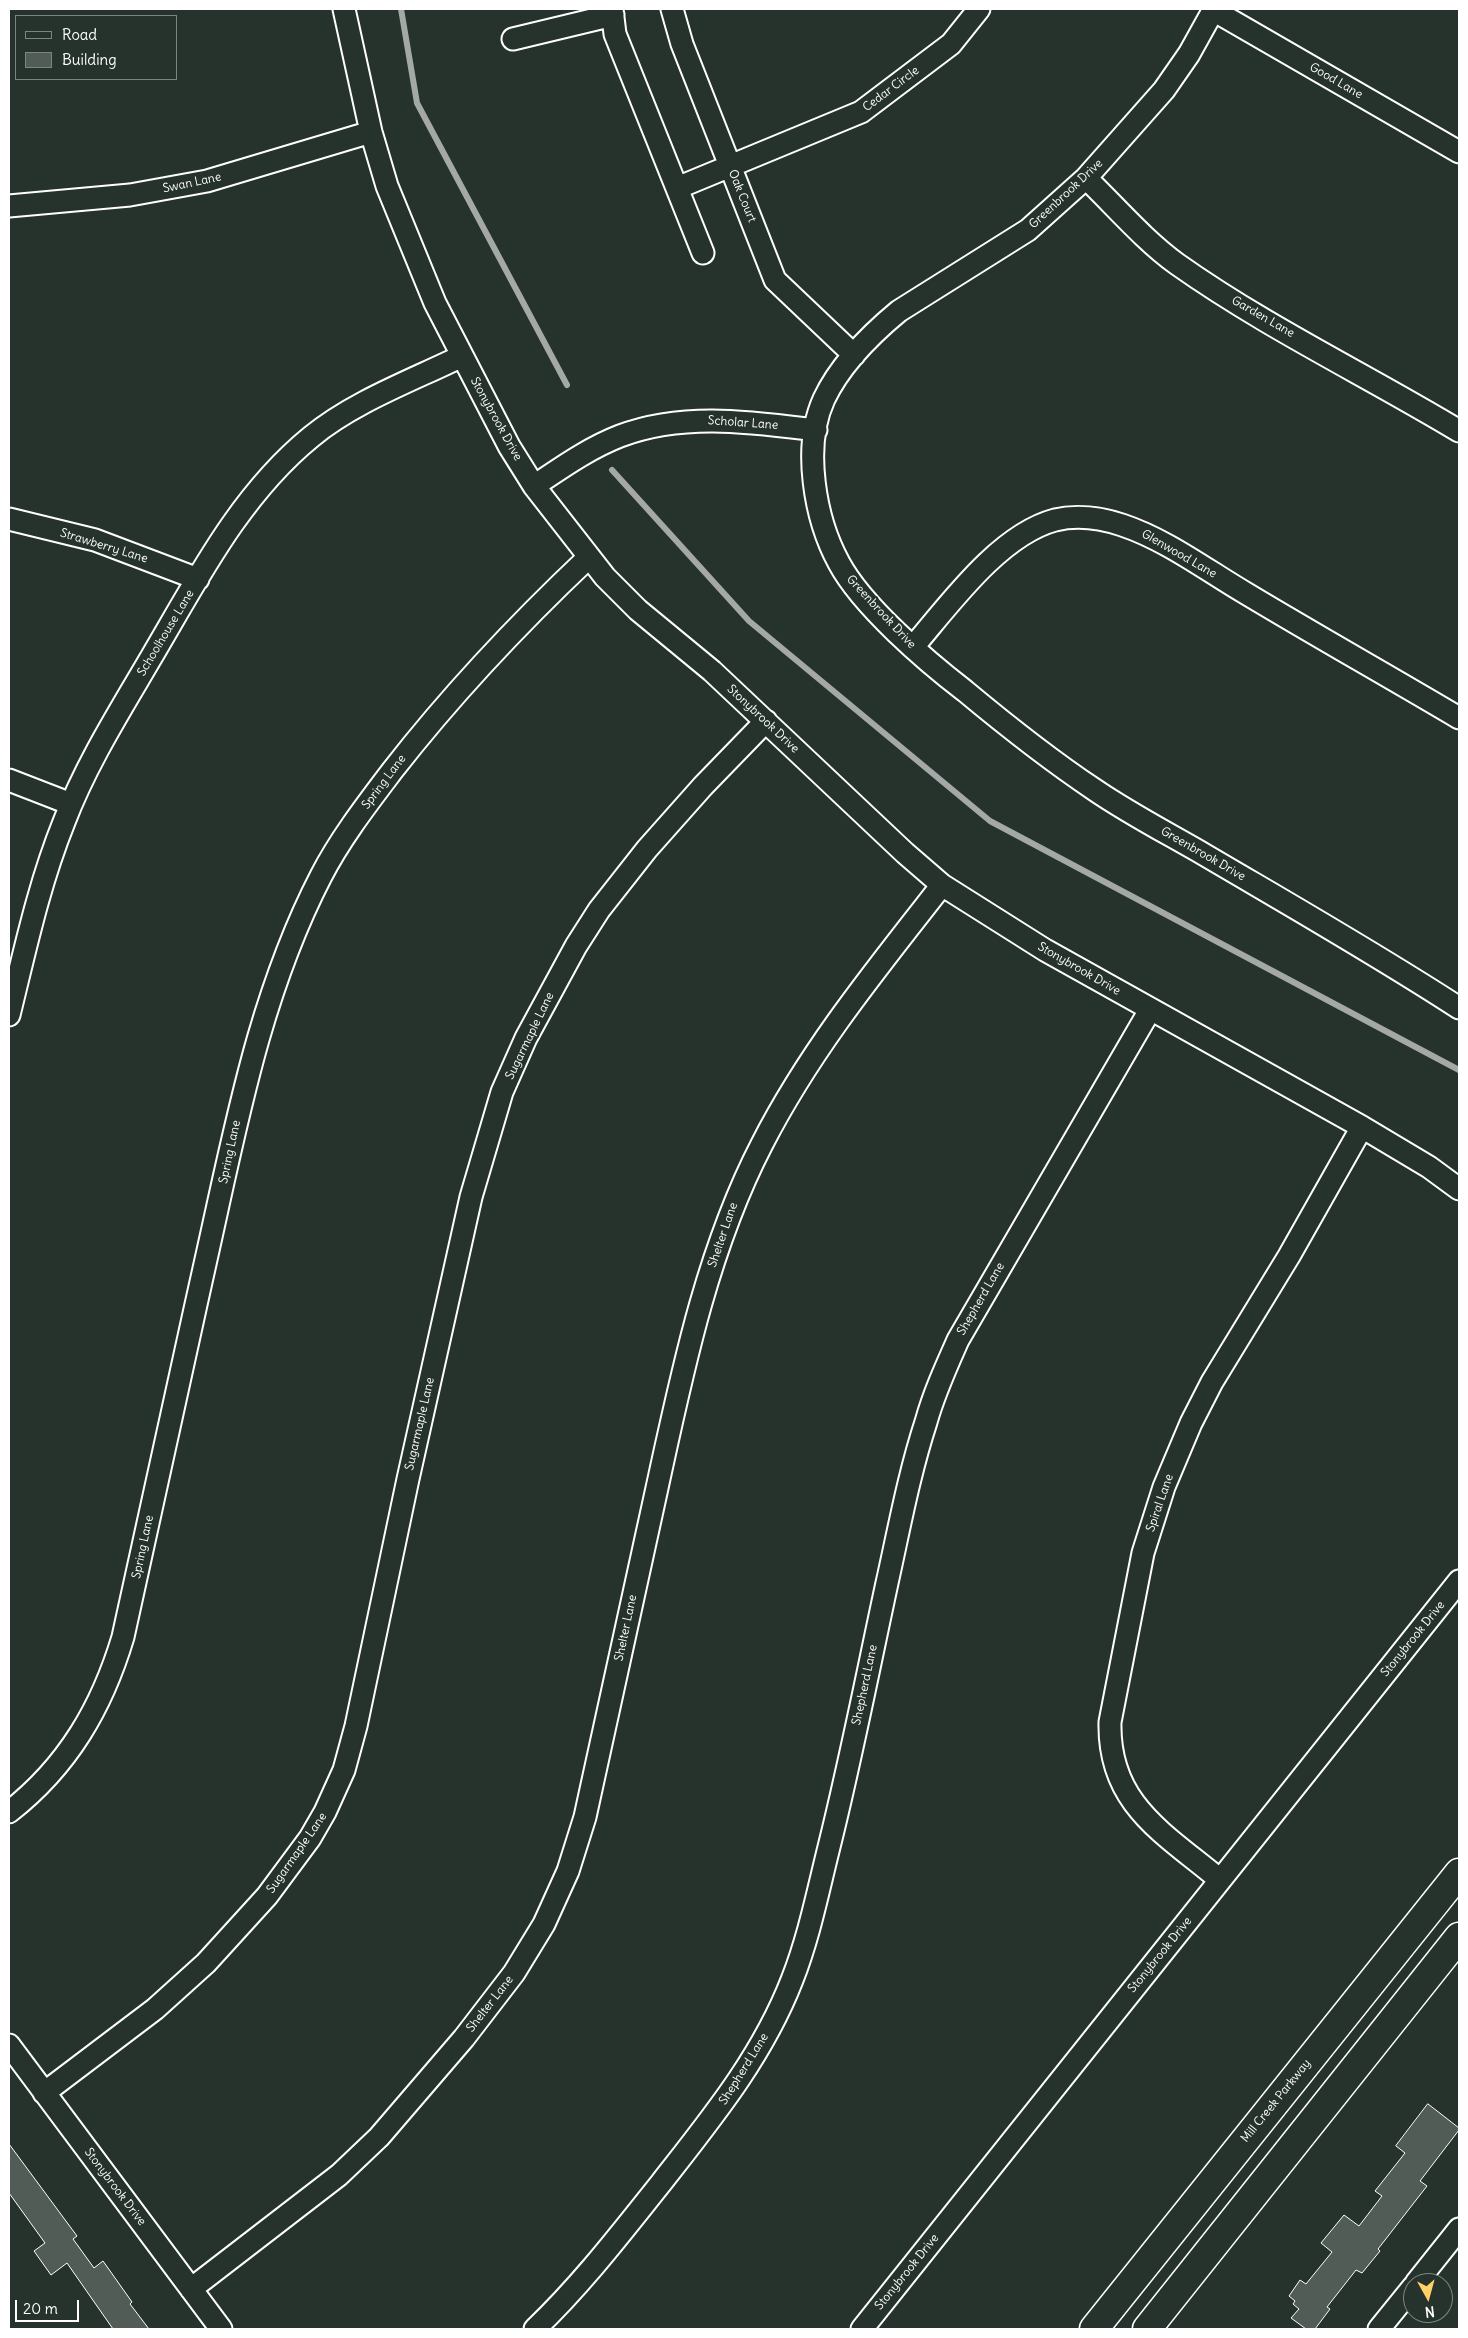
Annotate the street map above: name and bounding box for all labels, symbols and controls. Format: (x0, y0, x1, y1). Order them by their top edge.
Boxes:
legend (15, 15, 178, 80)
text: Road (62, 25, 97, 44)
text: Building (62, 50, 117, 69)
street label: Good Lane (1307, 60, 1365, 102)
street label: Cedar Circle (860, 63, 922, 115)
street label: Greenbrook Drive (1026, 156, 1106, 232)
street label: Oak Court (725, 168, 759, 224)
street label: Swan Lane (161, 170, 223, 196)
street label: Garden Lane (1229, 293, 1297, 341)
street label: Stonybrook Drive (467, 375, 525, 463)
street label: Scholar Lane (707, 413, 779, 433)
street label: Strawberry Lane (58, 526, 150, 566)
street label: Glenwood Lane (1139, 527, 1219, 581)
street label: Greenbrook Drive (843, 572, 919, 652)
street label: Schoolhouse Lane (135, 587, 197, 679)
street label: Stonybrook Drive (724, 682, 802, 756)
street label: Spring Lane (359, 752, 409, 812)
street label: Greenbrook Drive (1158, 824, 1248, 884)
street label: Stonybrook Drive (1035, 939, 1123, 999)
street label: Sugarmaple Lane (503, 990, 557, 1082)
street label: Spring Lane (216, 1119, 244, 1185)
street label: Shelter Lane (705, 1201, 741, 1269)
street label: Shepherd Lane (954, 1260, 1008, 1338)
street label: Sugarmaple Lane (402, 1376, 438, 1472)
street label: Spiral Lane (1143, 1472, 1177, 1534)
street label: Spring Lane (129, 1514, 157, 1580)
street label: Shelter Lane (612, 1593, 640, 1663)
street label: Stonybrook Drive (1378, 1598, 1448, 1680)
street label: Shepherd Lane (849, 1644, 881, 1726)
street label: Sugarmaple Lane (264, 1810, 330, 1896)
street label: Stonybrook Drive (1125, 1914, 1195, 1996)
street label: Shelter Lane (464, 1973, 516, 2035)
street label: Shepherd Lane (716, 2031, 772, 2107)
street label: Mill Creek Parkway (1238, 2057, 1314, 2145)
street label: Stonybrook Drive (81, 2145, 149, 2229)
street label: Stonybrook Drive (872, 2231, 942, 2313)
north arrow (1403, 2273, 1453, 2323)
scale bar (18, 2290, 81, 2322)
text: 20 m (23, 2299, 58, 2318)
text: N (1424, 2302, 1436, 2321)

